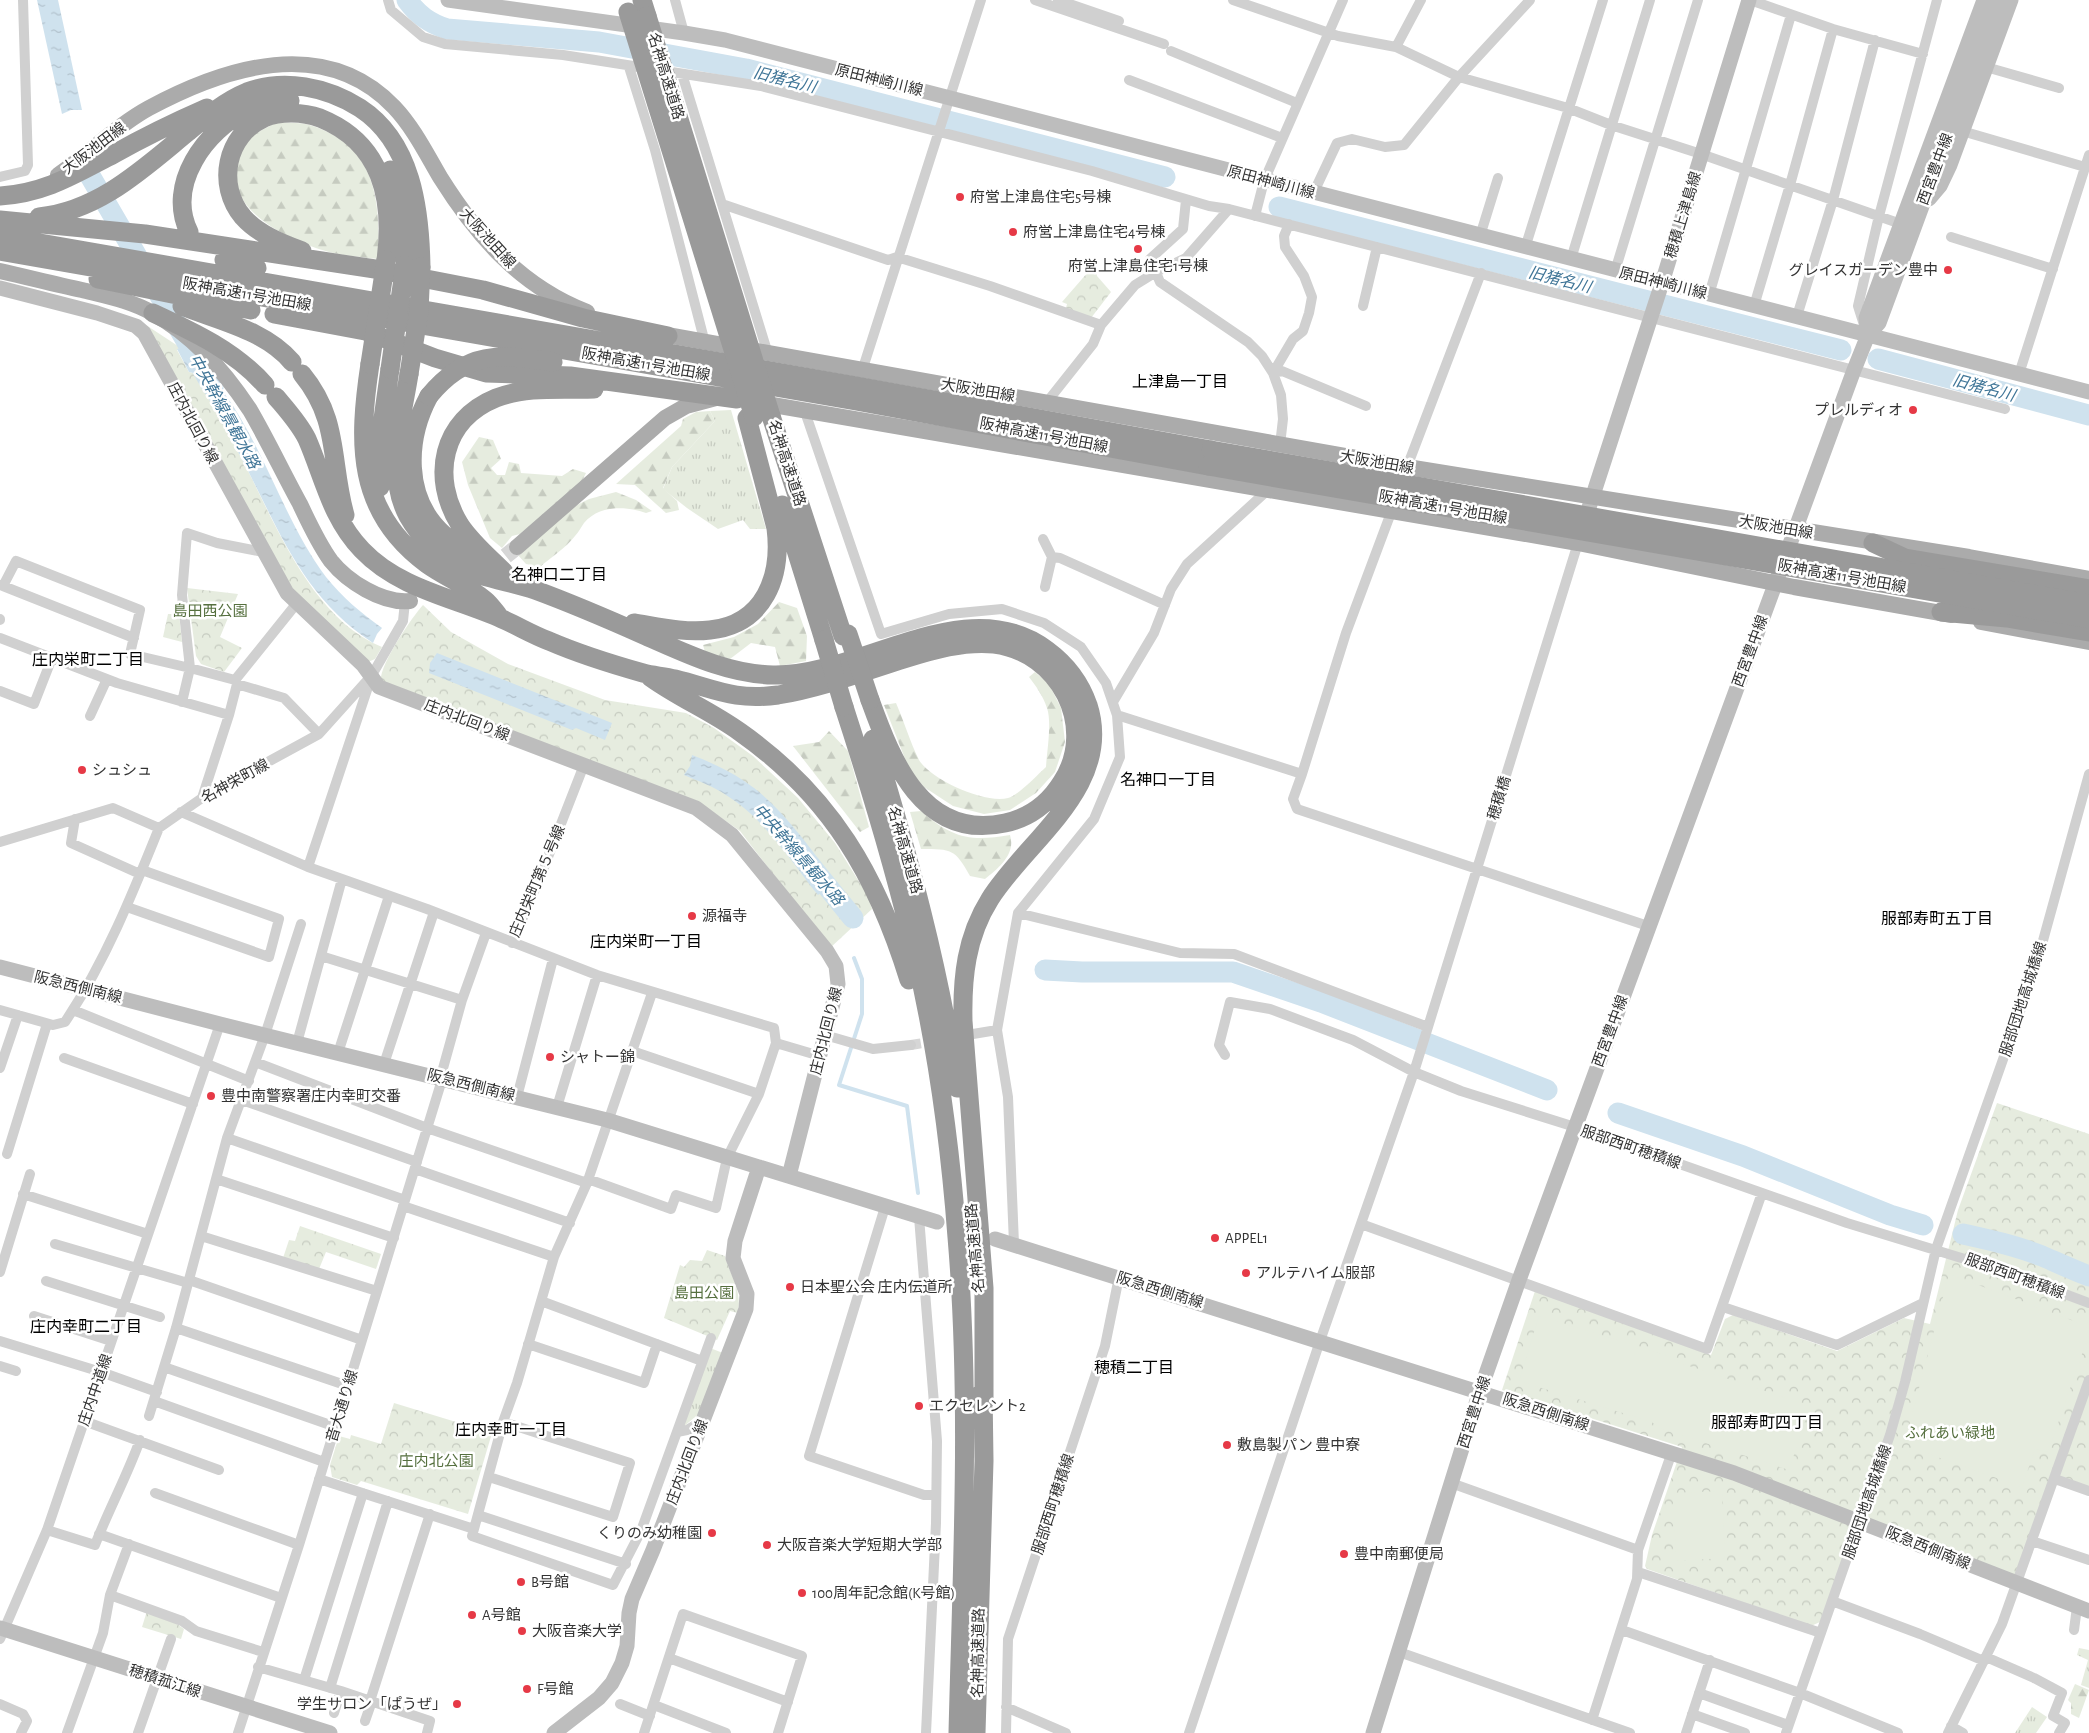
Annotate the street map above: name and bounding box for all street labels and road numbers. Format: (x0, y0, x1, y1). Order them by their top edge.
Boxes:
street label: 名神高速道路 (645, 31, 687, 121)
street label: 原田神崎川線 (833, 61, 925, 99)
street label: 大阪池田線 (59, 119, 129, 177)
street label: 西宮豊中線 (1915, 131, 1955, 207)
street label: 原田神崎川線 (1225, 163, 1317, 201)
street label: 穂積上津島線 (1662, 170, 1704, 260)
street label: 大阪池田線 (457, 205, 519, 271)
street label: 原田神崎川線 (1617, 264, 1709, 302)
street label: 阪神高速11号池田線 (181, 275, 313, 313)
street label: 阪神高速11号池田線 (580, 345, 712, 383)
street label: 大阪池田線 (940, 376, 1016, 404)
street label: 庄内北回り線 (165, 379, 222, 466)
street label: 阪神高速11号池田線 (979, 415, 1109, 455)
street label: 名神高速道路 (765, 418, 809, 508)
street label: 大阪池田線 (1339, 448, 1415, 476)
street label: 阪神高速11号池田線 (1377, 488, 1509, 526)
street label: 大阪池田線 (1738, 513, 1814, 541)
street label: 阪神高速11号池田線 (1776, 557, 1908, 595)
street label: 西宮豊中線 (1730, 613, 1770, 689)
street label: 庄内北回り線 (422, 695, 512, 744)
street label: 名神栄町線 (198, 756, 272, 806)
street label: 穂積橋 (1485, 774, 1513, 822)
street label: 名神高速道路 (885, 805, 925, 895)
street label: 庄内栄町第５号線 (506, 823, 568, 939)
street label: 服部団地高城橋線 (1997, 939, 2049, 1059)
street label: 阪急西側南線 (32, 967, 124, 1006)
street label: 庄内北回り線 (806, 985, 845, 1077)
street label: 西宮豊中線 (1590, 993, 1630, 1069)
street label: 阪急西側南線 (425, 1065, 517, 1104)
street label: 服部西町穂積線 (1579, 1122, 1683, 1172)
street label: 名神高速道路 (963, 1202, 987, 1294)
street label: 服部西町穂積線 (1963, 1251, 2067, 1301)
street label: 阪急西側南線 (1115, 1268, 1206, 1311)
street label: 庄内中道線 (75, 1352, 115, 1428)
street label: 音大通り線 (323, 1368, 361, 1444)
street label: 西宮豊中線 (1455, 1374, 1493, 1450)
street label: 阪急西側南線 (1501, 1390, 1592, 1434)
street label: 庄内北回り線 (662, 1417, 711, 1507)
street label: 服部団地高城橋線 (1840, 1443, 1894, 1561)
street label: 服部西町穂積線 (1029, 1452, 1077, 1556)
street label: 阪急西側南線 (1883, 1523, 1973, 1572)
street label: 名神高速道路 (969, 1608, 987, 1698)
street label: 穂積菰江線 (127, 1662, 203, 1700)

